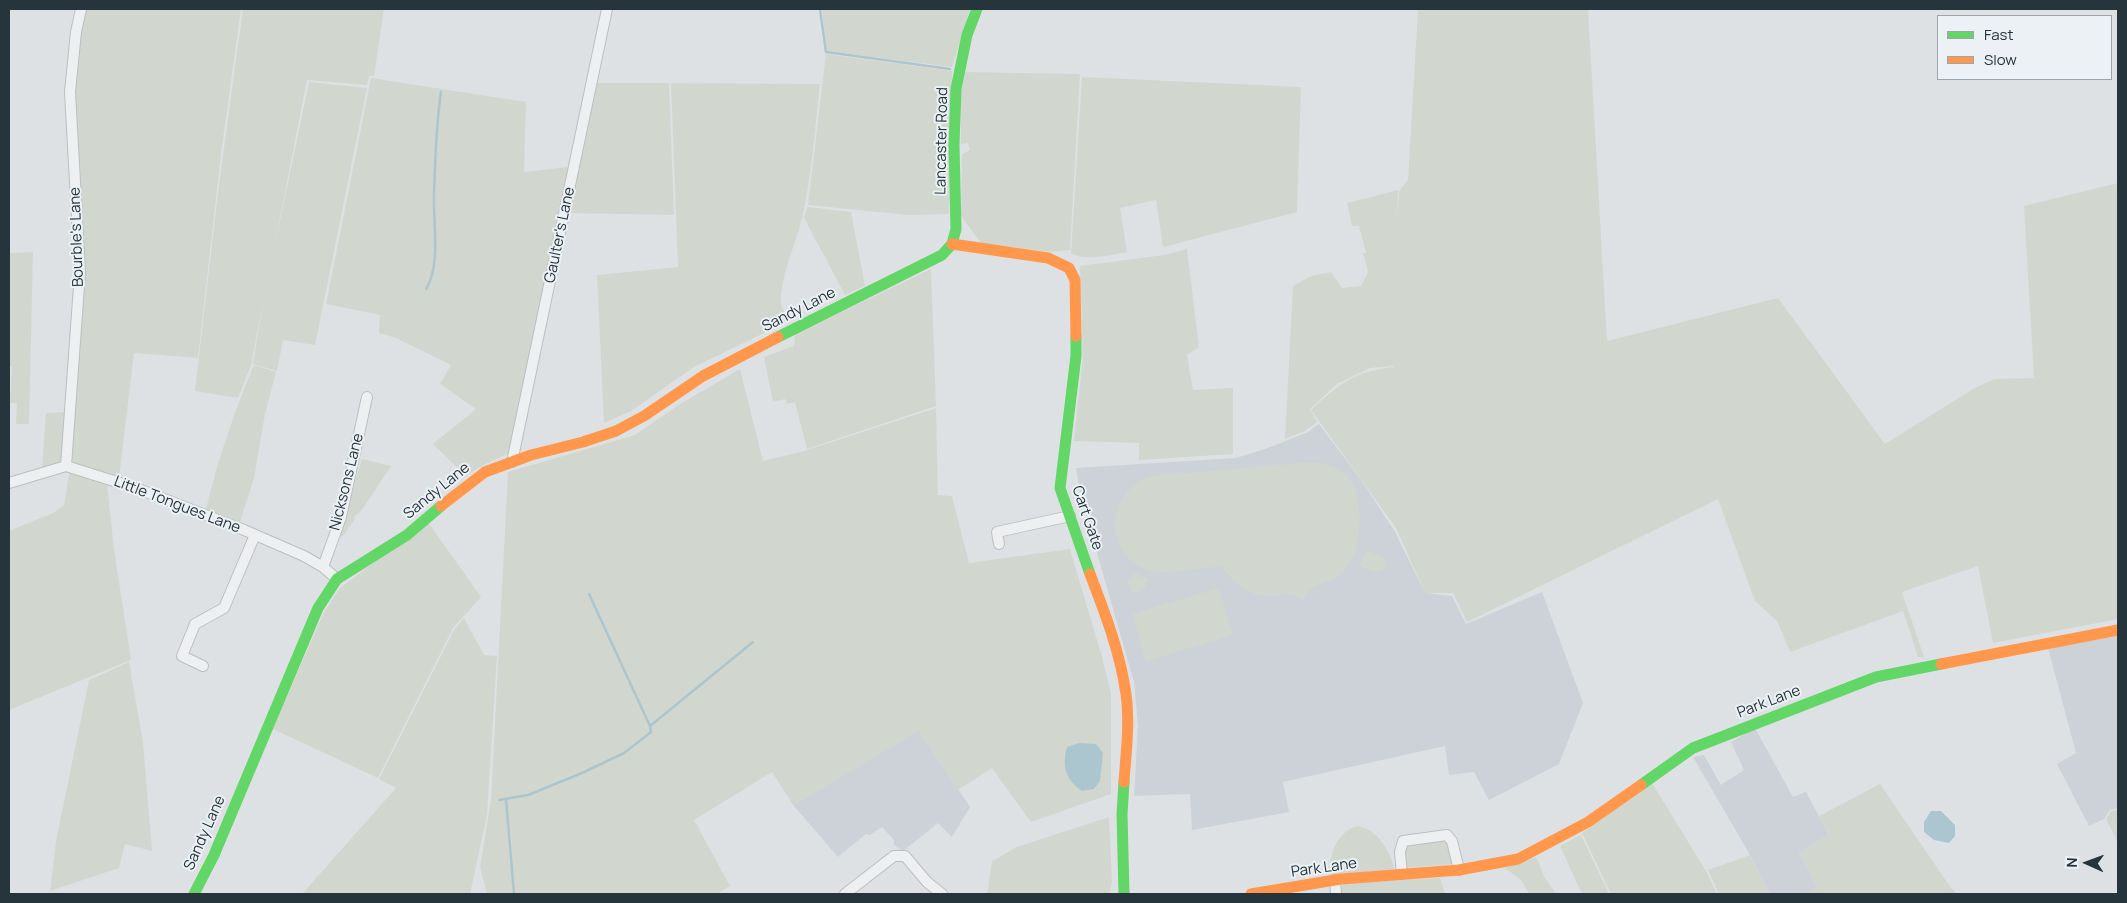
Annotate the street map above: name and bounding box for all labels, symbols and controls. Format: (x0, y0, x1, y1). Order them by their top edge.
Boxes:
legend (1937, 15, 2112, 80)
text: Fast (1984, 24, 2013, 45)
text: Slow (1984, 49, 2017, 70)
street label: Lancaster Road (932, 87, 952, 195)
street label: Gaulter's Lane (541, 185, 579, 285)
street label: Bourble's Lane (66, 187, 88, 287)
street label: Sandy Lane (759, 284, 839, 336)
street label: Nicksons Lane (326, 432, 368, 532)
street label: Sandy Lane (400, 459, 474, 523)
street label: Little Tongues Lane (111, 473, 243, 537)
street label: Cart Gate (1068, 483, 1106, 553)
street label: Park Lane (1735, 682, 1803, 722)
street label: Sandy Lane (181, 793, 229, 873)
north arrow (2062, 838, 2112, 888)
street label: Park Lane (1290, 854, 1358, 882)
text: N (2062, 857, 2081, 868)

